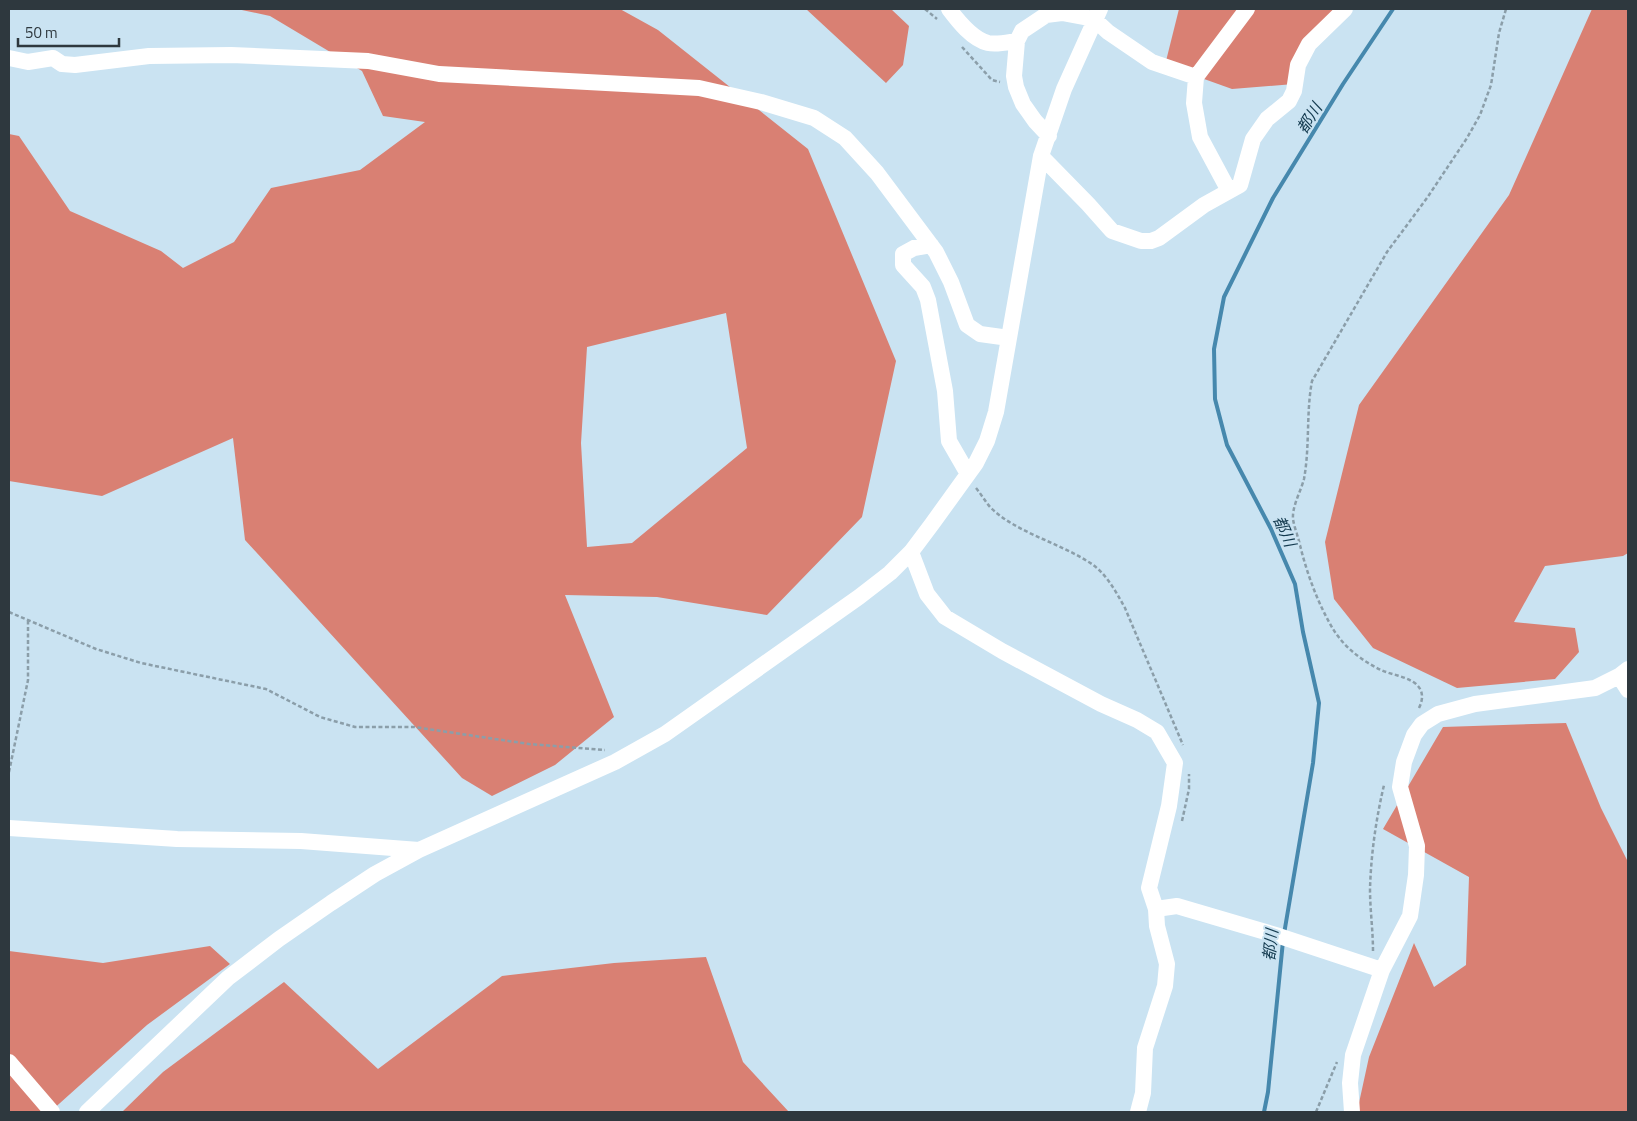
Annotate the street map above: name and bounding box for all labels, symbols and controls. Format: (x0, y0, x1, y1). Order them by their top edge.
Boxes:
scale bar (18, 15, 119, 47)
text: 50 m (25, 21, 58, 44)
water label: 都川 (1290, 96, 1329, 138)
water label: 都川 (1268, 511, 1303, 552)
water label: 都川 (1256, 926, 1284, 962)

